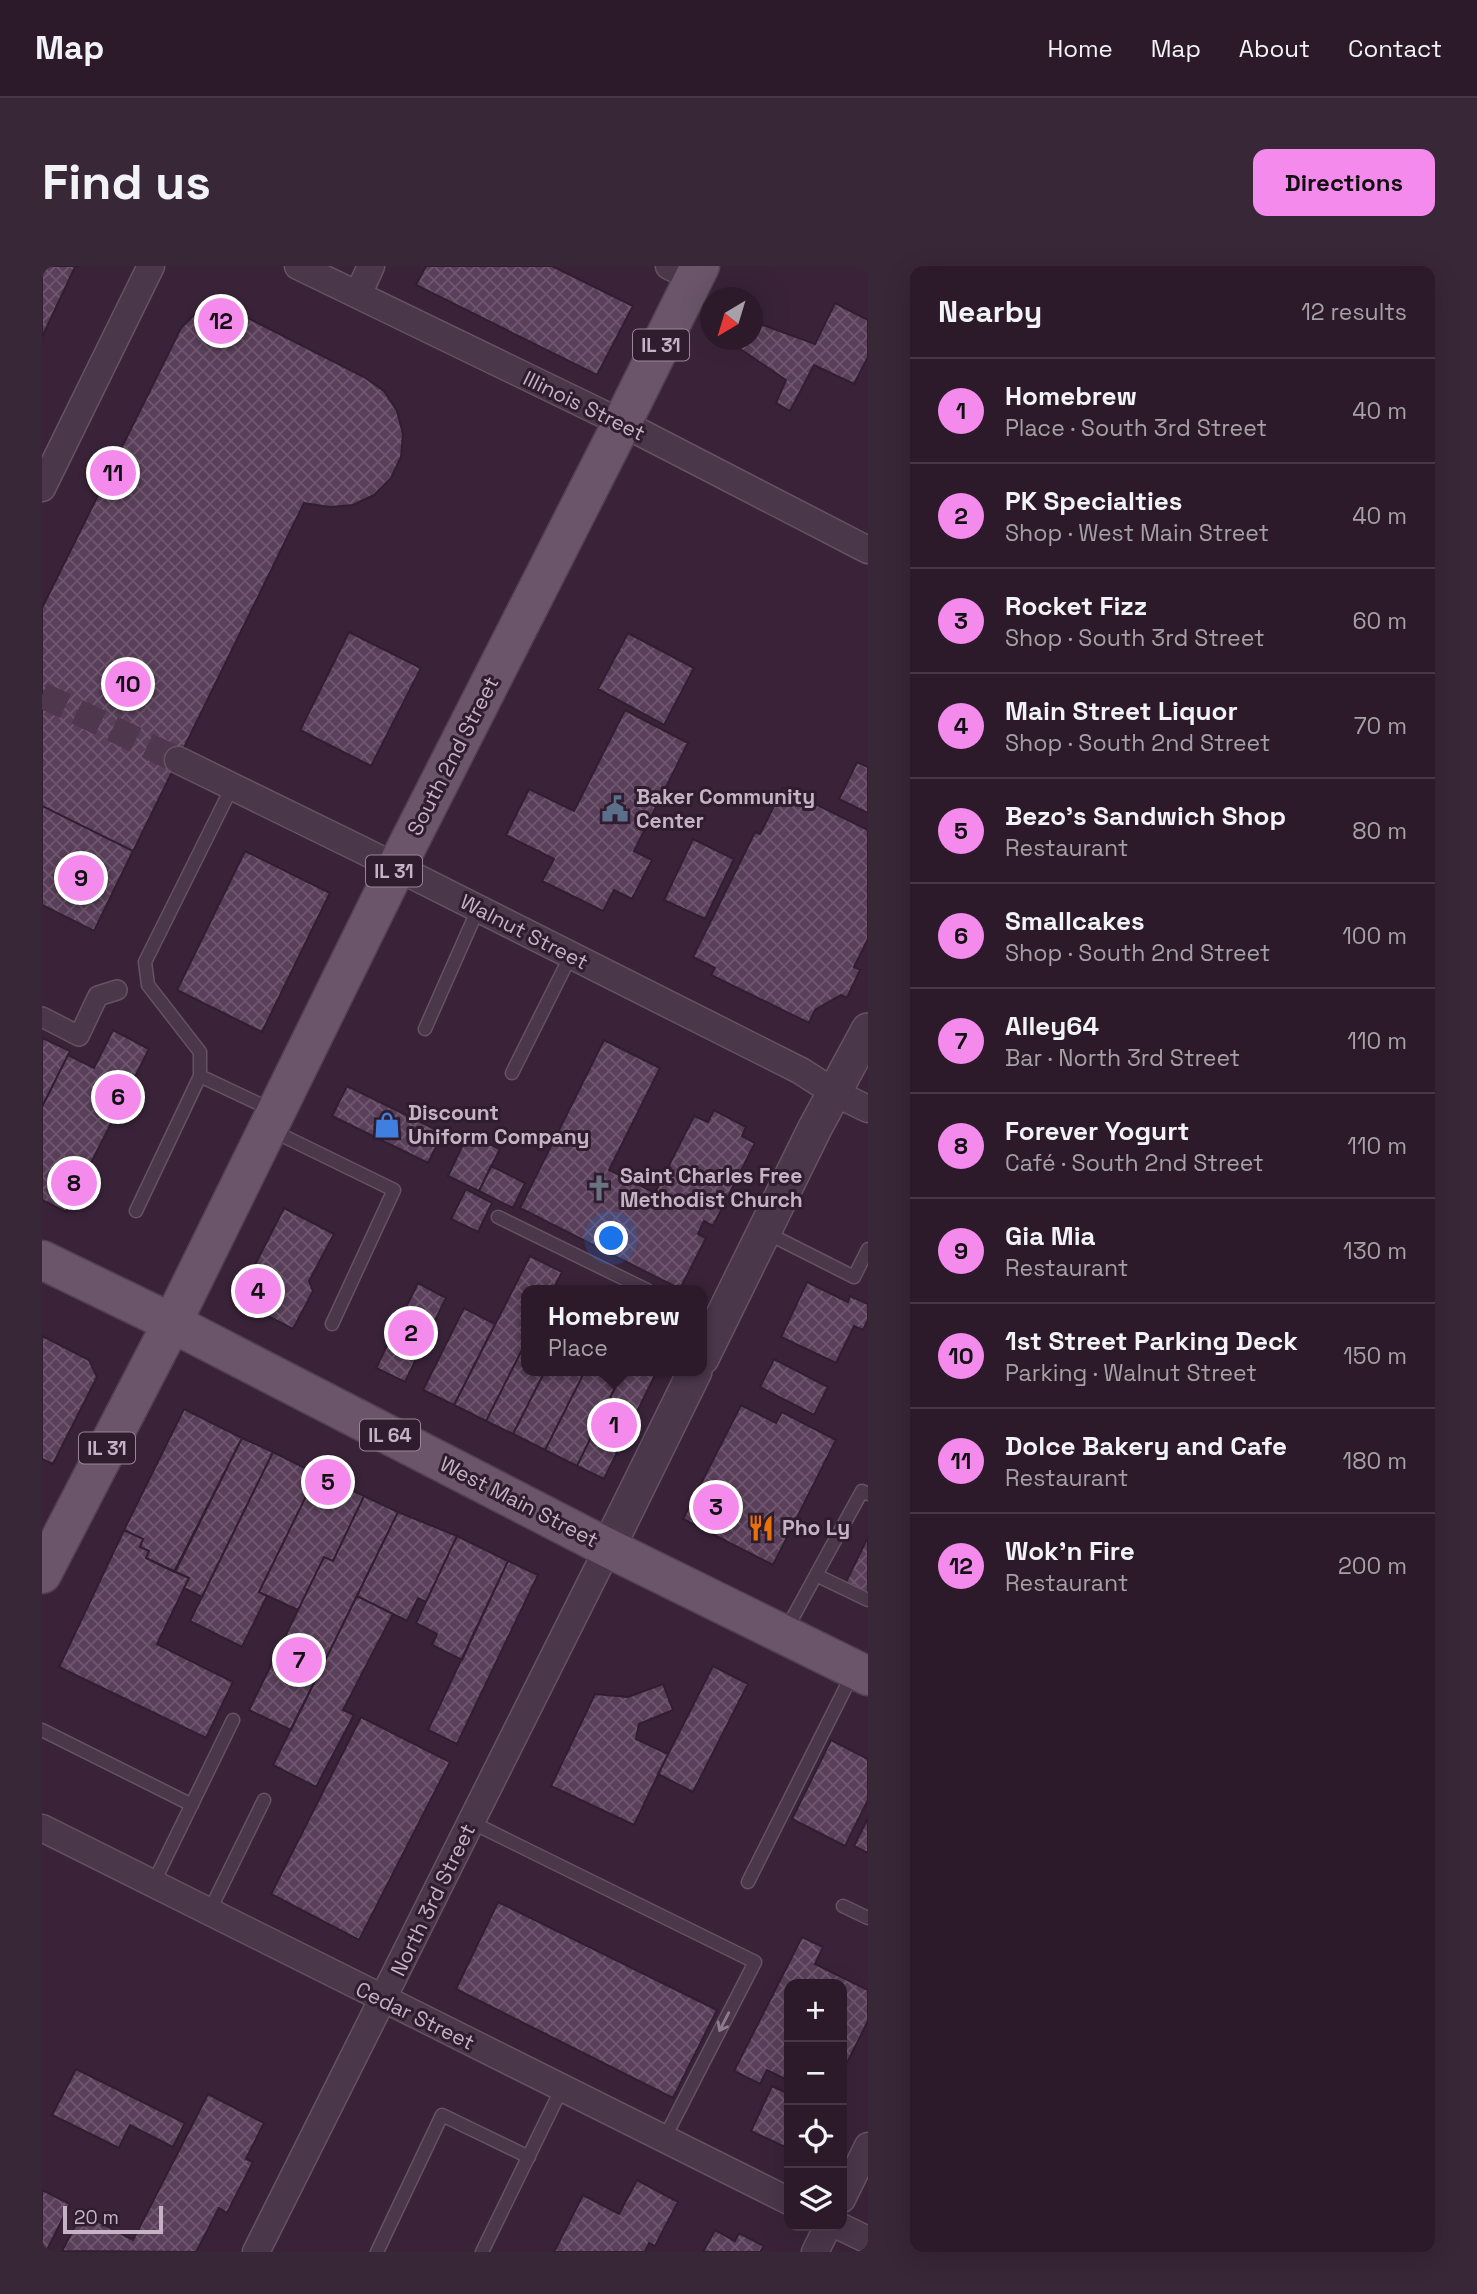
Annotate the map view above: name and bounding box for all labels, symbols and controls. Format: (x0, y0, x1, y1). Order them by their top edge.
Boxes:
text: Map (35, 27, 104, 69)
text: Home (1047, 33, 1113, 64)
text: Map (1151, 33, 1201, 64)
text: About (1239, 33, 1310, 64)
text: Contact (1348, 33, 1442, 64)
button: Directions (1253, 149, 1435, 216)
text: Find us (42, 151, 211, 213)
north arrow (700, 287, 763, 350)
text: Nearby (938, 292, 1042, 331)
pin: 12 (198, 295, 244, 347)
text: 12 results (1301, 297, 1407, 327)
road number: IL 31 (633, 330, 689, 360)
street label: Illinois Street (519, 364, 650, 447)
text: Homebrew (1005, 379, 1137, 413)
text: 1 (956, 396, 966, 426)
text: 40 m (1352, 396, 1407, 426)
text: Place · South 3rd Street (1005, 413, 1267, 443)
pin: 11 (90, 447, 136, 499)
text: PK Specialties (1005, 484, 1182, 518)
text: 2 (954, 501, 968, 531)
text: 40 m (1352, 501, 1407, 531)
text: Shop · West Main Street (1005, 518, 1269, 548)
text: Rocket Fizz (1005, 589, 1147, 623)
text: 3 (954, 606, 968, 636)
text: 60 m (1352, 606, 1407, 636)
text: Shop · South 3rd Street (1005, 623, 1264, 653)
pin: 10 (105, 658, 151, 710)
street label: South 2nd Street (401, 672, 504, 840)
text: Main Street Liquor (1005, 694, 1238, 728)
text: 4 (954, 711, 968, 741)
text: 70 m (1354, 711, 1407, 741)
text: Shop · South 2nd Street (1005, 728, 1270, 758)
place label: Baker Community Center (636, 783, 815, 834)
public building icon: Baker Community Center (600, 794, 630, 824)
text: Bezo's Sandwich Shop (1005, 799, 1286, 833)
text: 5 (954, 816, 968, 846)
text: 80 m (1352, 816, 1407, 846)
text: Restaurant (1005, 833, 1128, 863)
pin: 9 (58, 852, 104, 904)
road number: IL 31 (366, 856, 422, 886)
street label: Walnut Street (456, 888, 593, 975)
text: Smallcakes (1005, 904, 1145, 938)
text: 6 (954, 921, 968, 951)
text: 100 m (1342, 921, 1407, 951)
text: Shop · South 2nd Street (1005, 938, 1270, 968)
text: Alley64 (1005, 1009, 1099, 1043)
text: 7 (955, 1026, 967, 1056)
text: 110 m (1347, 1026, 1407, 1056)
text: Bar · North 3rd Street (1005, 1043, 1240, 1073)
pin: 6 (95, 1071, 141, 1123)
place label: Discount Uniform Company (408, 1099, 589, 1150)
shop icon: Discount Uniform Company (372, 1110, 402, 1140)
text: Forever Yogurt (1005, 1114, 1189, 1148)
text: 8 (954, 1131, 968, 1161)
text: 110 m (1347, 1131, 1407, 1161)
text: Café · South 2nd Street (1005, 1148, 1264, 1178)
pin: 8 (51, 1157, 97, 1209)
place label: Saint Charles Free Methodist Church (620, 1162, 803, 1213)
church icon: Saint Charles Free Methodist Church (584, 1173, 614, 1203)
text: Gia Mia (1005, 1219, 1096, 1253)
your location (594, 1221, 628, 1255)
text: 9 (954, 1236, 968, 1266)
text: 130 m (1343, 1236, 1407, 1266)
text: Restaurant (1005, 1253, 1128, 1283)
pin: 4 (235, 1265, 281, 1317)
popup (521, 1285, 707, 1376)
text: Homebrew (548, 1299, 680, 1333)
pin: 2 (388, 1307, 434, 1359)
text: 1st Street Parking Deck (1005, 1324, 1298, 1358)
text: Place (548, 1333, 608, 1363)
text: 10 (948, 1341, 974, 1371)
text: 150 m (1343, 1341, 1407, 1371)
text: Parking · Walnut Street (1005, 1358, 1257, 1388)
pin: 1 (591, 1399, 637, 1451)
road number: IL 64 (360, 1420, 420, 1450)
text: Dolce Bakery and Cafe (1005, 1429, 1287, 1463)
road number: IL 31 (79, 1432, 135, 1464)
text: 11 (951, 1446, 971, 1476)
text: 180 m (1343, 1446, 1407, 1476)
street label: West Main Street (435, 1450, 603, 1553)
pin: 5 (305, 1456, 351, 1508)
text: Restaurant (1005, 1463, 1128, 1493)
pin: 3 (693, 1481, 739, 1533)
restaurant icon: Pho Ly (746, 1513, 776, 1543)
place label: Pho Ly (782, 1514, 850, 1541)
text: Wok'n Fire (1005, 1534, 1135, 1568)
text: 12 (949, 1551, 973, 1581)
text: 200 m (1338, 1551, 1407, 1581)
text: Restaurant (1005, 1568, 1128, 1598)
pin: 7 (276, 1634, 322, 1686)
street label: North 3rd Street (384, 1819, 481, 1980)
street label: Cedar Street (351, 1975, 479, 2056)
map controls (784, 1979, 847, 2231)
button: + (784, 1979, 847, 2042)
one-way arrow (716, 2012, 730, 2032)
button: − (784, 2042, 847, 2105)
button: locate (784, 2105, 847, 2168)
button: layers (784, 2168, 847, 2231)
scale bar (63, 2203, 163, 2235)
text: 20 m (74, 2205, 119, 2230)

